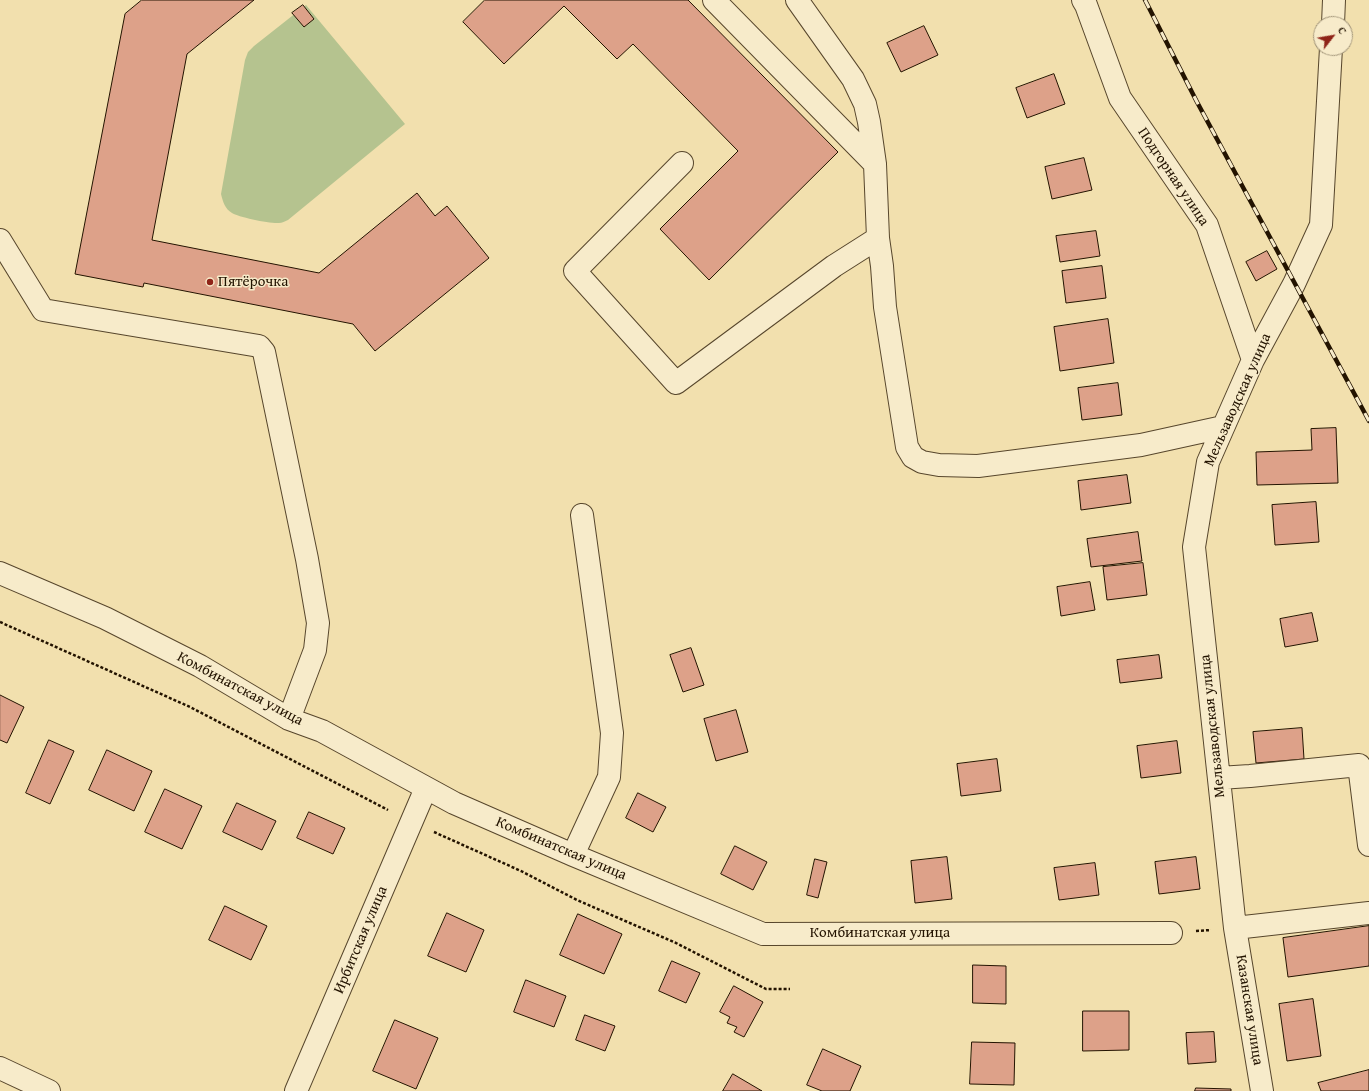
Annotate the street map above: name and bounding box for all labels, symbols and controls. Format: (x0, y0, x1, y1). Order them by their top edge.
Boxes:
north arrow (1313, 16, 1353, 56)
text: С (1334, 24, 1351, 37)
street label: Подгорная улица (1133, 124, 1213, 230)
place label: Пятёрочка (218, 273, 288, 291)
marker: Пятёрочка (205, 277, 215, 287)
street label: Мельзаводская улица (1201, 331, 1275, 469)
street label: Комбинатская улица (174, 648, 306, 730)
street label: Мельзаводская улица (1197, 653, 1229, 799)
street label: Комбинатская улица (493, 813, 629, 885)
street label: Ирбитская улица (330, 884, 392, 996)
street label: Комбинатская улица (810, 924, 950, 942)
street label: Казанская улица (1231, 953, 1267, 1067)

